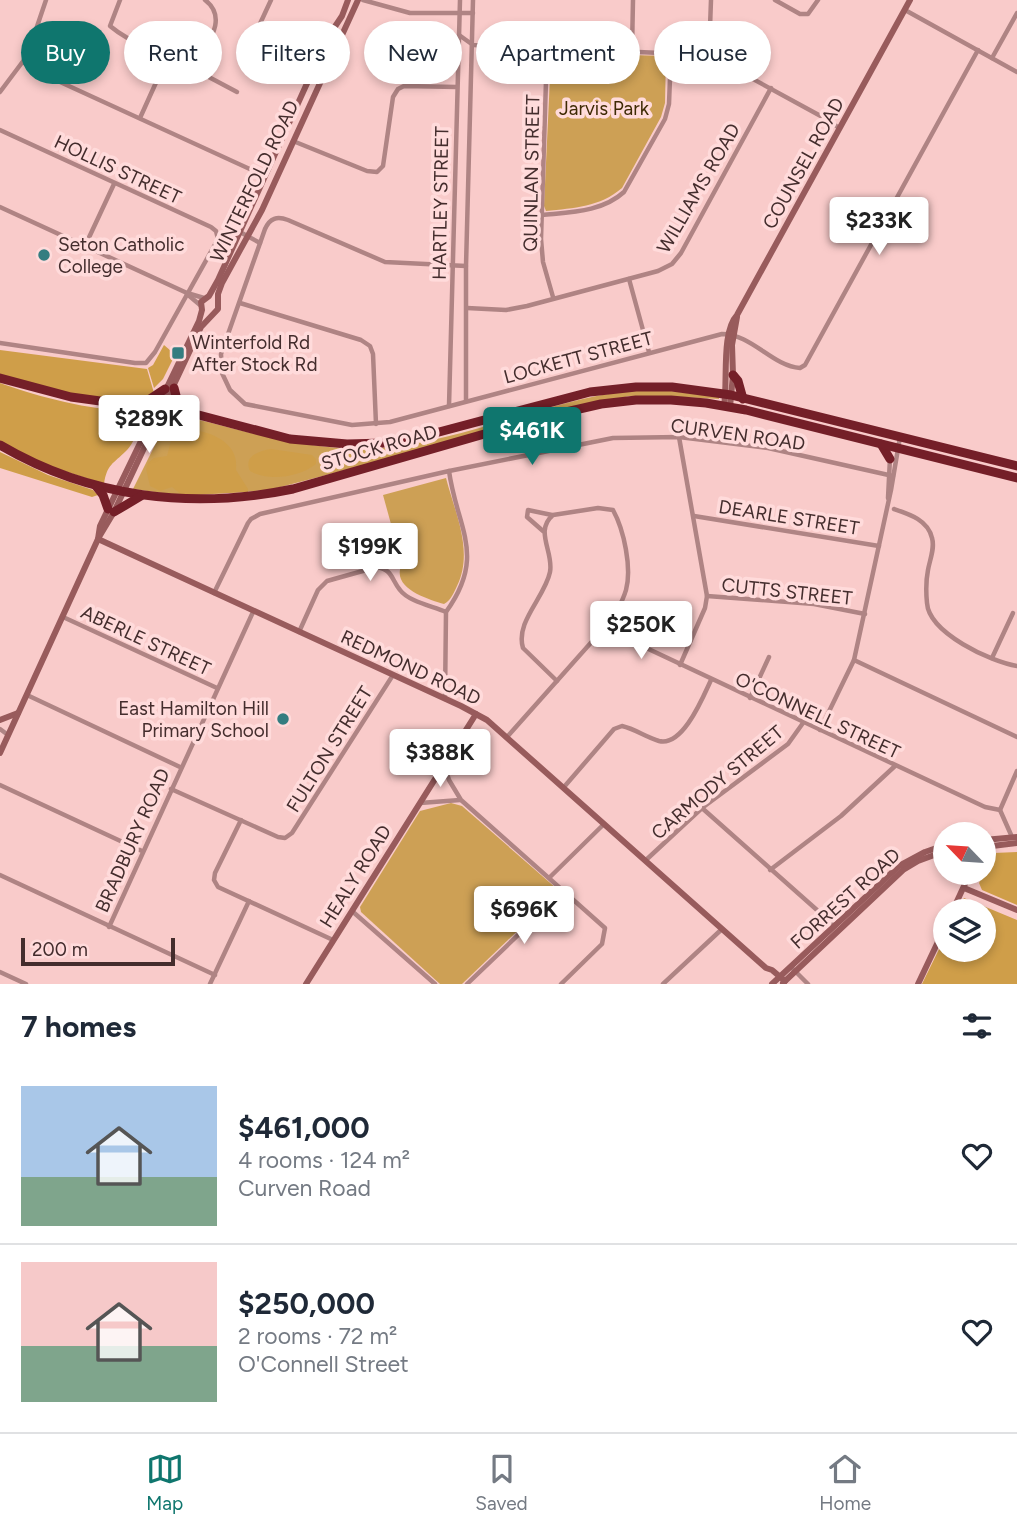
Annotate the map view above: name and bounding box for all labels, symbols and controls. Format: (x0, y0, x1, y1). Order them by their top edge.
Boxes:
chip: Buy (21, 21, 110, 84)
chip: Rent (124, 21, 222, 84)
chip: Filters (236, 21, 350, 84)
chip: New (364, 21, 462, 84)
chip: Apartment (476, 21, 640, 84)
chip: House (654, 21, 771, 84)
street label: QUINLAN STREET (519, 94, 544, 252)
street label: COUNSEL ROAD (758, 94, 849, 233)
street label: WINTERFOLD ROAD (205, 97, 304, 266)
park label: Jarvis Park (559, 97, 650, 120)
street label: WILLIAMS ROAD (652, 119, 745, 257)
street label: HARTLEY STREET (428, 125, 453, 280)
street label: HOLLIS STREET (51, 130, 185, 209)
pin: $233K (830, 198, 928, 257)
text: $233K (846, 206, 912, 234)
place label: Seton Catholic College (58, 233, 185, 278)
marker: Seton Catholic College (36, 247, 52, 263)
street label: LOCKETT STREET (501, 326, 656, 388)
place label: Winterfold Rd After Stock Rd (192, 331, 318, 376)
marker: Winterfold Rd After Stock Rd (170, 345, 186, 361)
pin: $289K (100, 396, 198, 455)
text: $289K (115, 404, 183, 432)
pin: $461K (483, 407, 581, 467)
street label: CURVEN ROAD (669, 414, 807, 455)
text: $461K (499, 416, 565, 444)
street label: STOCK ROAD (319, 420, 440, 475)
street label: DEARLE STREET (717, 495, 861, 540)
pin: $199K (321, 524, 419, 583)
text: $199K (338, 532, 402, 560)
street label: CUTTS STREET (720, 573, 854, 610)
street label: ABERLE STREET (77, 600, 215, 681)
pin: $250K (592, 602, 690, 661)
text: $250K (606, 610, 676, 638)
street label: REDMOND ROAD (337, 625, 485, 710)
street label: O'CONNELL STREET (732, 667, 904, 764)
street label: FULTON STREET (282, 682, 378, 816)
place label: East Hamilton Hill Primary School (118, 697, 269, 742)
marker: East Hamilton Hill Primary School (275, 711, 291, 727)
street label: CARMODY STREET (647, 720, 788, 844)
pin: $388K (391, 730, 489, 789)
text: $388K (405, 738, 475, 766)
street label: BRADBURY ROAD (90, 765, 175, 916)
street label: HEALY ROAD (315, 821, 396, 932)
north arrow (933, 822, 996, 886)
map controls (933, 822, 996, 962)
street label: FORREST ROAD (786, 843, 905, 954)
pin: $696K (475, 886, 573, 946)
text: $696K (490, 895, 558, 923)
button: layers (933, 899, 996, 962)
scale bar (21, 935, 175, 967)
text: 200 m (32, 938, 88, 961)
icon: filters (958, 1007, 996, 1045)
text: 7 homes (21, 1008, 136, 1045)
text: $461,000 (238, 1109, 370, 1146)
icon: home (77, 1114, 161, 1198)
icon: heart (958, 1137, 996, 1175)
text: 4 rooms · 124 m² (238, 1146, 410, 1174)
text: Curven Road (238, 1174, 371, 1202)
text: $250,000 (238, 1285, 375, 1322)
icon: home (77, 1290, 161, 1374)
icon: heart (958, 1313, 996, 1351)
text: 2 rooms · 72 m² (238, 1322, 397, 1350)
text: O'Connell Street (238, 1350, 409, 1378)
tab: Map (146, 1450, 184, 1515)
tab: Saved (475, 1450, 528, 1515)
tab: Home (819, 1450, 871, 1515)

